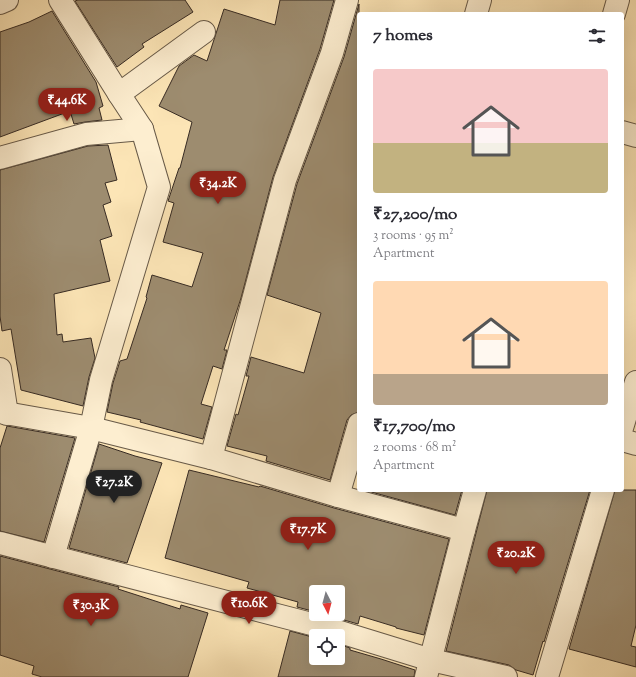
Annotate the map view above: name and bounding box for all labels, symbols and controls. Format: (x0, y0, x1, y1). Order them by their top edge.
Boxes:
text: 7 homes (373, 24, 433, 48)
icon: filters (586, 25, 608, 47)
pin: ₹44.6K (34, 88, 100, 122)
text: ₹44.6K (47, 92, 87, 110)
icon: home (455, 95, 527, 167)
pin: ₹34.2K (185, 171, 251, 205)
text: ₹34.2K (199, 175, 237, 193)
text: ₹27,200/mo (373, 203, 457, 227)
text: 3 rooms · 95 m² (373, 227, 454, 245)
text: Apartment (373, 245, 434, 263)
icon: home (455, 307, 527, 379)
text: ₹17,700/mo (373, 415, 455, 439)
text: 2 rooms · 68 m² (373, 439, 457, 457)
text: Apartment (373, 457, 434, 475)
pin: ₹27.2K (81, 470, 147, 504)
text: ₹27.2K (95, 474, 133, 492)
pin: ₹17.7K (275, 517, 341, 551)
text: ₹17.7K (290, 521, 326, 539)
pin: ₹20.2K (483, 541, 549, 575)
text: ₹20.2K (497, 545, 535, 563)
north arrow (309, 585, 345, 621)
map controls (309, 585, 345, 665)
pin: ₹10.6K (216, 591, 282, 625)
pin: ₹30.3K (58, 593, 124, 627)
text: ₹10.6K (230, 595, 268, 613)
text: ₹30.3K (72, 597, 110, 615)
button: locate (309, 629, 345, 665)

